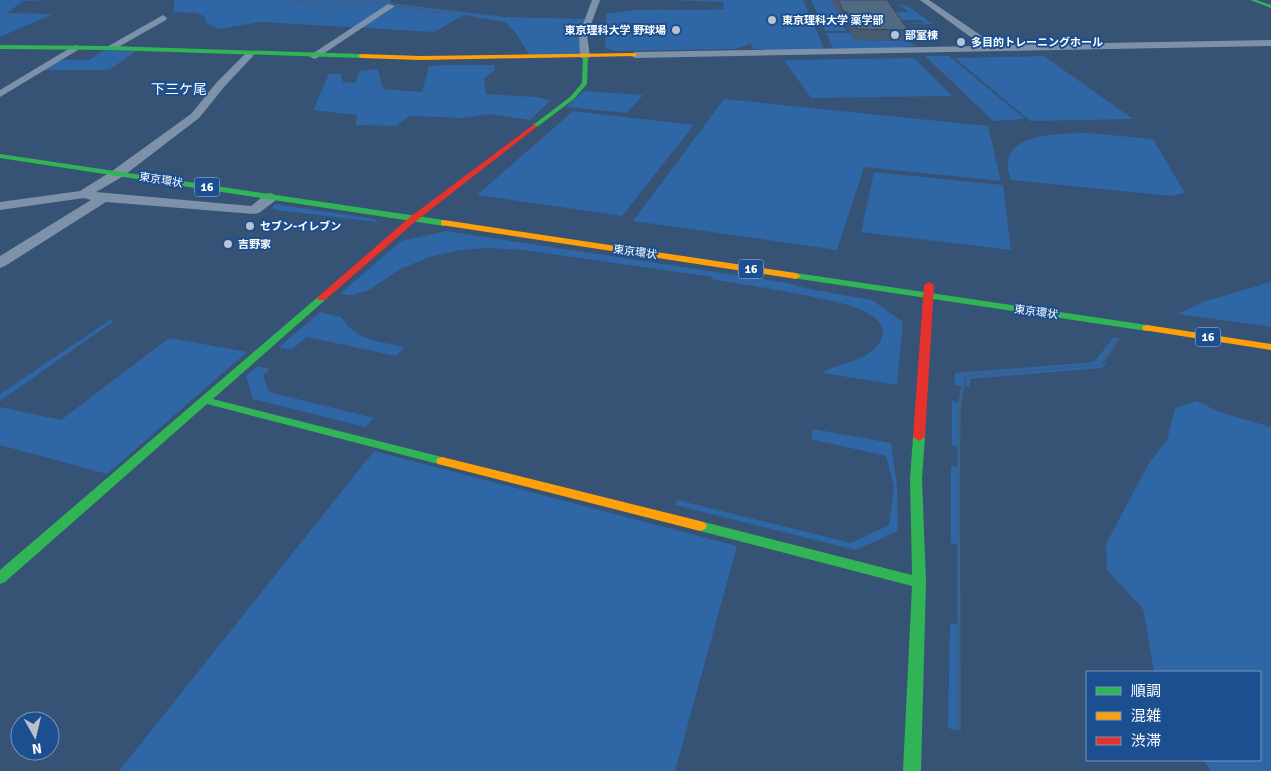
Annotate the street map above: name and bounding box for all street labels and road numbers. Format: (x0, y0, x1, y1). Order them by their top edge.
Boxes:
street label: 東京環状 (138, 170, 185, 190)
road number: 16 (194, 178, 220, 196)
street label: 東京環状 (612, 243, 659, 262)
road number: 16 (738, 260, 764, 278)
street label: 東京環状 (1013, 303, 1060, 322)
road number: 16 (1196, 328, 1220, 347)

